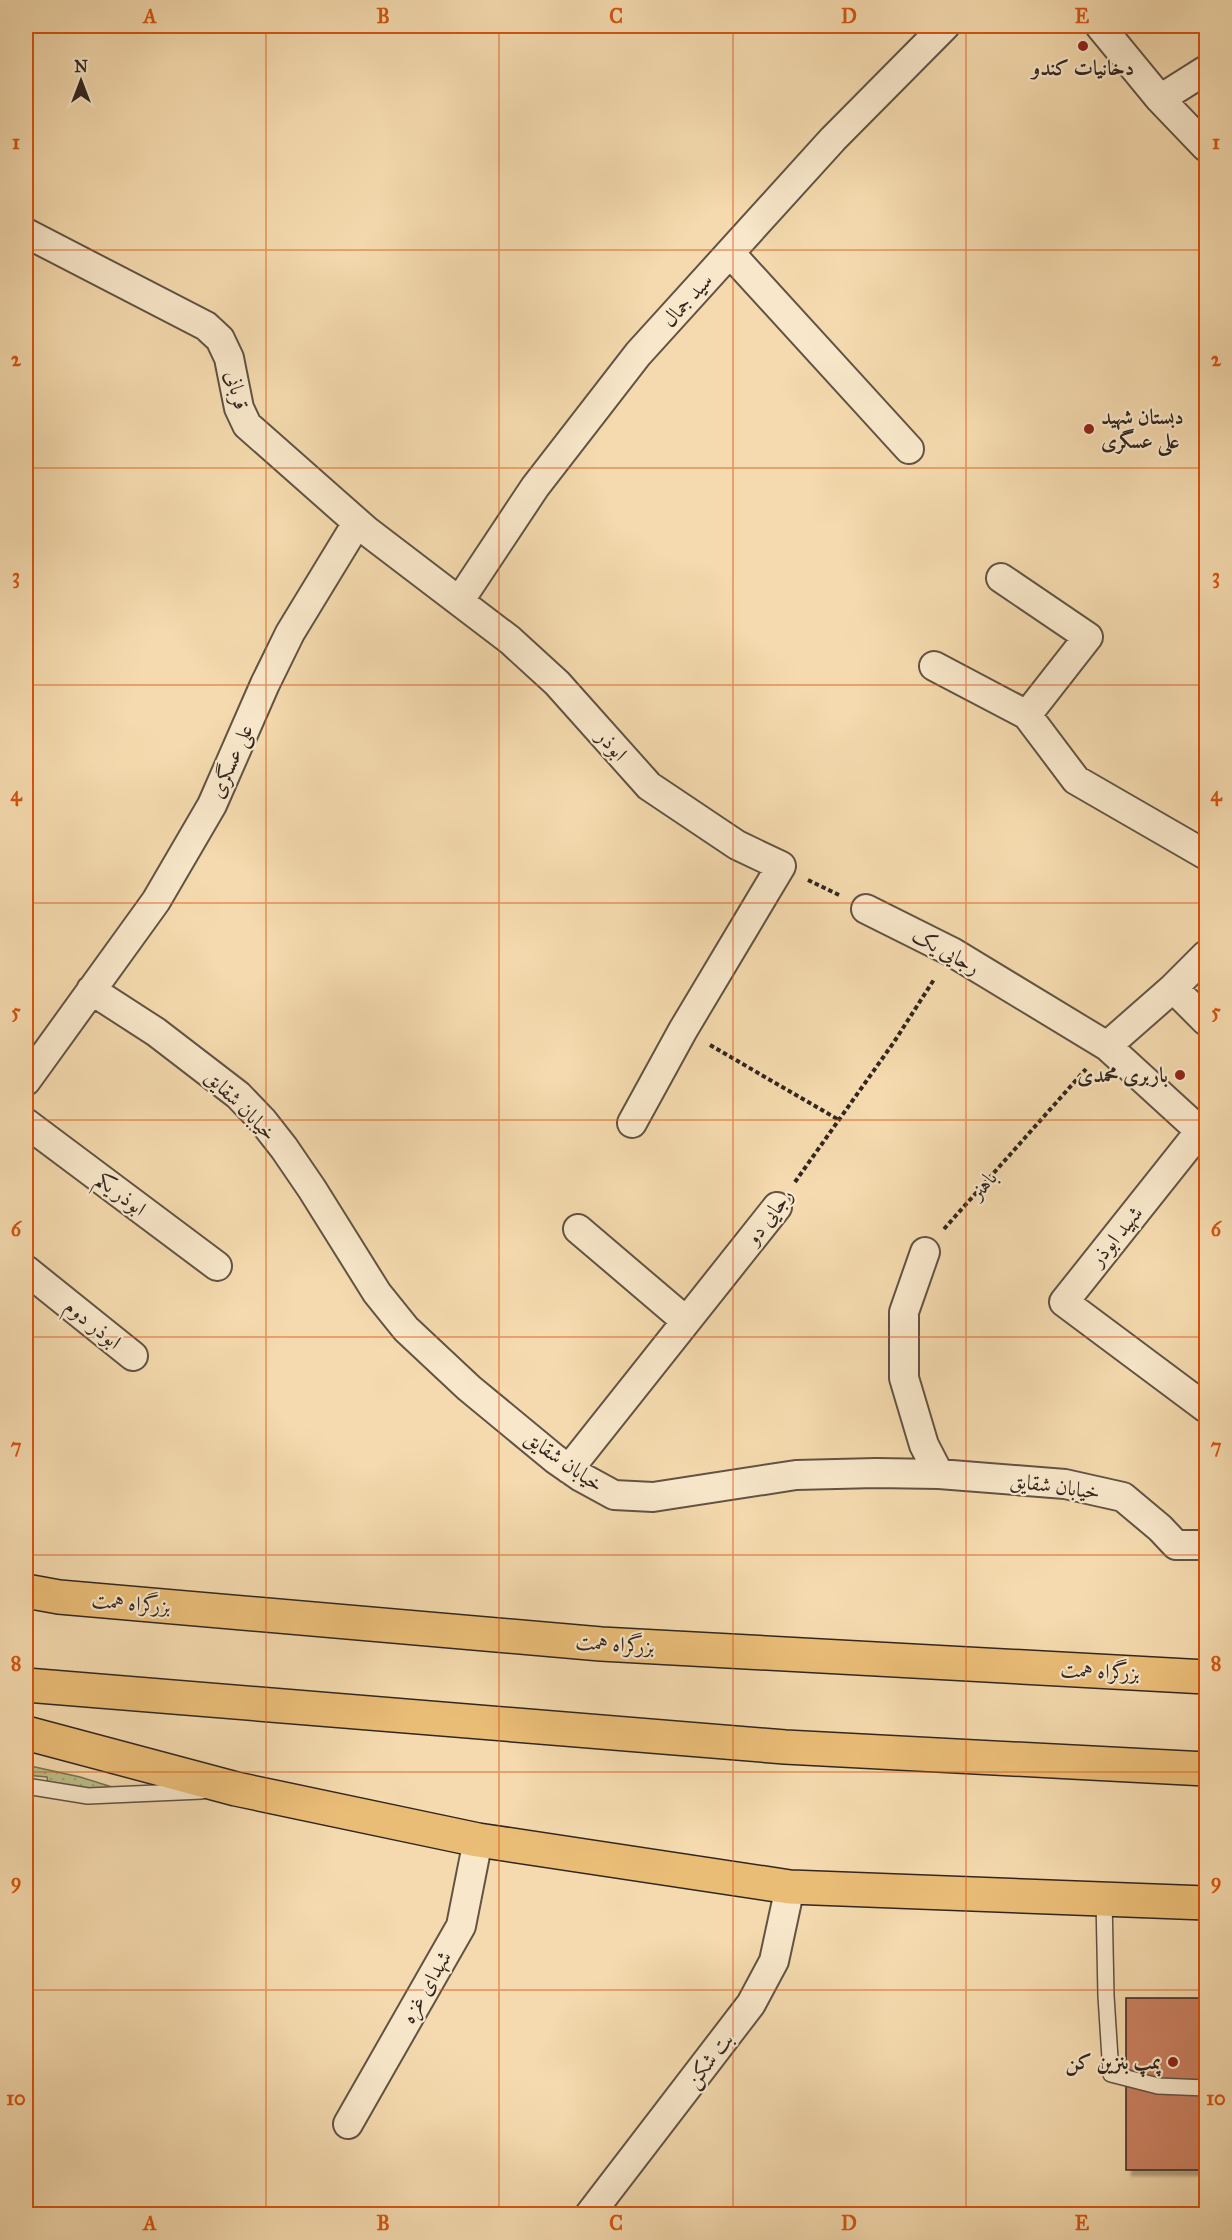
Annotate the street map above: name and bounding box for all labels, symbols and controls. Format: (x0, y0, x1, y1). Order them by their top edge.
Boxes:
text: A (141, 4, 157, 28)
text: B (376, 4, 390, 28)
text: C (609, 4, 623, 28)
text: D (841, 4, 857, 28)
text: E (1075, 4, 1090, 28)
marker: دخانیات کندو (1076, 39, 1090, 53)
north arrow (51, 51, 111, 111)
place label: دخانیات کندو (1030, 55, 1134, 81)
text: N (74, 57, 88, 76)
text: 1 (12, 130, 20, 154)
text: 1 (1212, 130, 1220, 154)
street label: سید جمال (656, 267, 718, 333)
text: 2 (11, 347, 22, 371)
text: 2 (1211, 347, 1222, 371)
street label: قربانی (219, 368, 255, 412)
place label: دبستان شهید علی عسگری (1101, 404, 1184, 457)
marker: دبستان شهید علی عسگری (1082, 422, 1096, 436)
text: 3 (12, 564, 20, 589)
text: 3 (1212, 564, 1220, 589)
street label: علی عسگری (203, 720, 262, 803)
street label: ابوذر (590, 722, 633, 766)
text: 4 (10, 782, 22, 807)
text: 4 (1210, 782, 1222, 807)
street label: رجایی یک (907, 922, 984, 981)
text: 5 (11, 999, 21, 1023)
text: 5 (1211, 999, 1221, 1023)
place label: باربری محمدی (1077, 1062, 1168, 1088)
street label: خیابان شقایق (200, 1064, 282, 1146)
marker: باربری محمدی (1173, 1068, 1187, 1082)
street label: باهنر (962, 1165, 1003, 1206)
street label: ابوذر یکم (86, 1167, 151, 1227)
street label: رجایی دو (738, 1183, 799, 1251)
street label: شهید ابوذر (1083, 1201, 1149, 1274)
text: 6 (11, 1217, 23, 1241)
text: 6 (1211, 1217, 1223, 1241)
street label: ابوذر دوم (56, 1293, 127, 1359)
street label: خیابان شقایق (520, 1424, 608, 1498)
text: 7 (11, 1434, 22, 1458)
text: 7 (1211, 1434, 1222, 1458)
street label: خیابان شقایق (1008, 1467, 1102, 1505)
street label: بزرگراه همت (90, 1586, 172, 1619)
street label: بزرگراه همت (575, 1627, 656, 1660)
text: 8 (11, 1651, 21, 1675)
text: 8 (1211, 1651, 1221, 1675)
street label: بزرگراه همت (1060, 1655, 1141, 1686)
text: 9 (11, 1869, 21, 1894)
text: 9 (1211, 1869, 1221, 1894)
street label: شهدای غزه (395, 1946, 459, 2029)
street label: بت شکن (680, 2027, 739, 2094)
place label: پمپ بنزین کن (1065, 2049, 1161, 2078)
marker: پمپ بنزین کن (1166, 2055, 1180, 2069)
text: 10 (6, 2086, 26, 2110)
text: 10 (1206, 2086, 1226, 2110)
text: A (141, 2211, 157, 2235)
text: B (376, 2211, 390, 2235)
text: C (609, 2211, 623, 2235)
text: D (841, 2211, 857, 2235)
text: E (1075, 2211, 1090, 2235)

